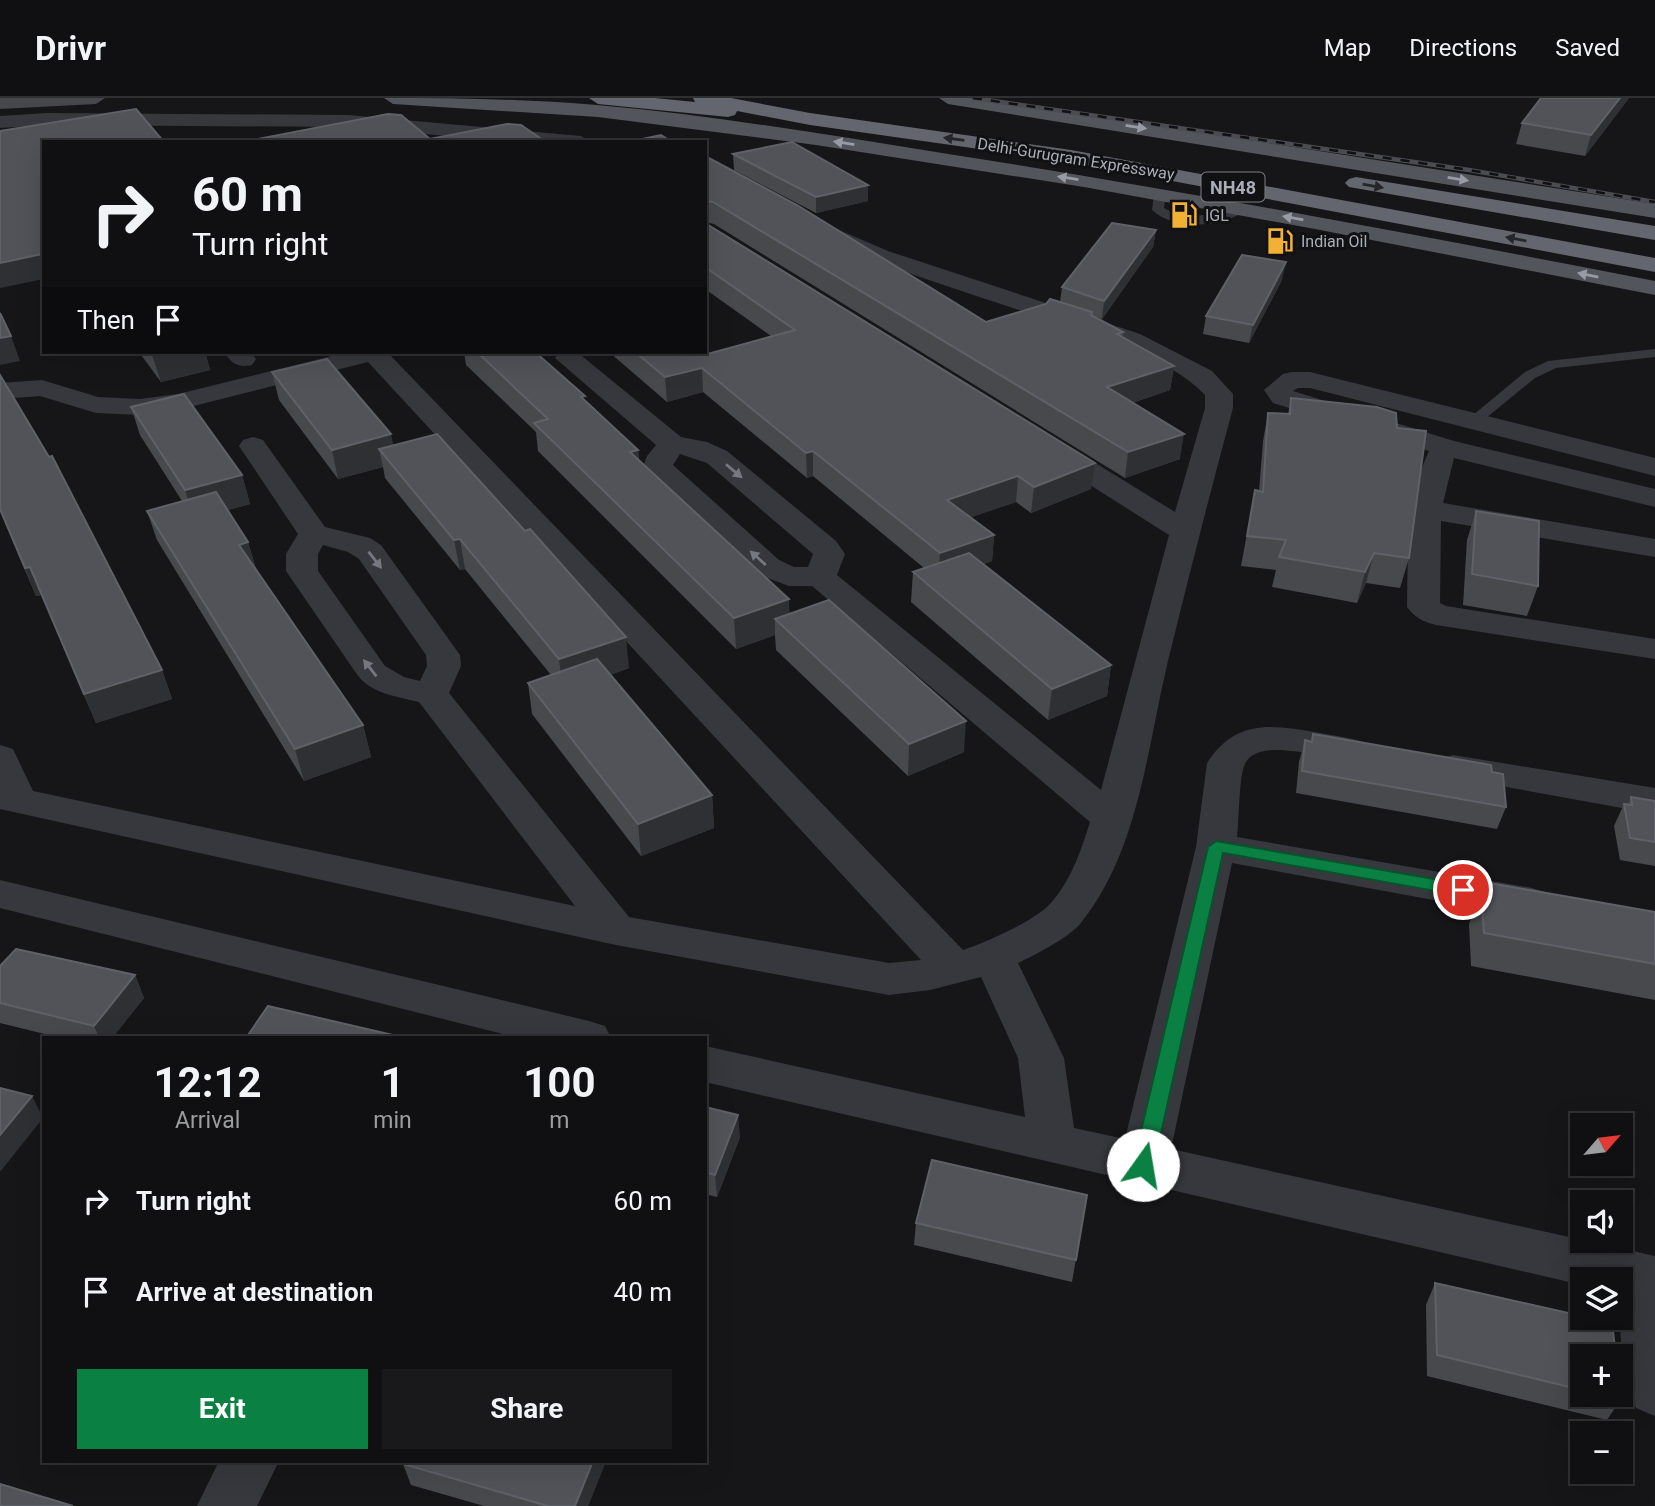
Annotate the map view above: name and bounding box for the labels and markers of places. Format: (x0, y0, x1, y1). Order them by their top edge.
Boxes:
fuel station icon: IGL (1169, 200, 1199, 230)
place label: IGL (1205, 206, 1229, 225)
fuel station icon: Indian Oil (1265, 226, 1295, 256)
place label: Indian Oil (1301, 232, 1367, 251)
pin (1433, 860, 1493, 920)

